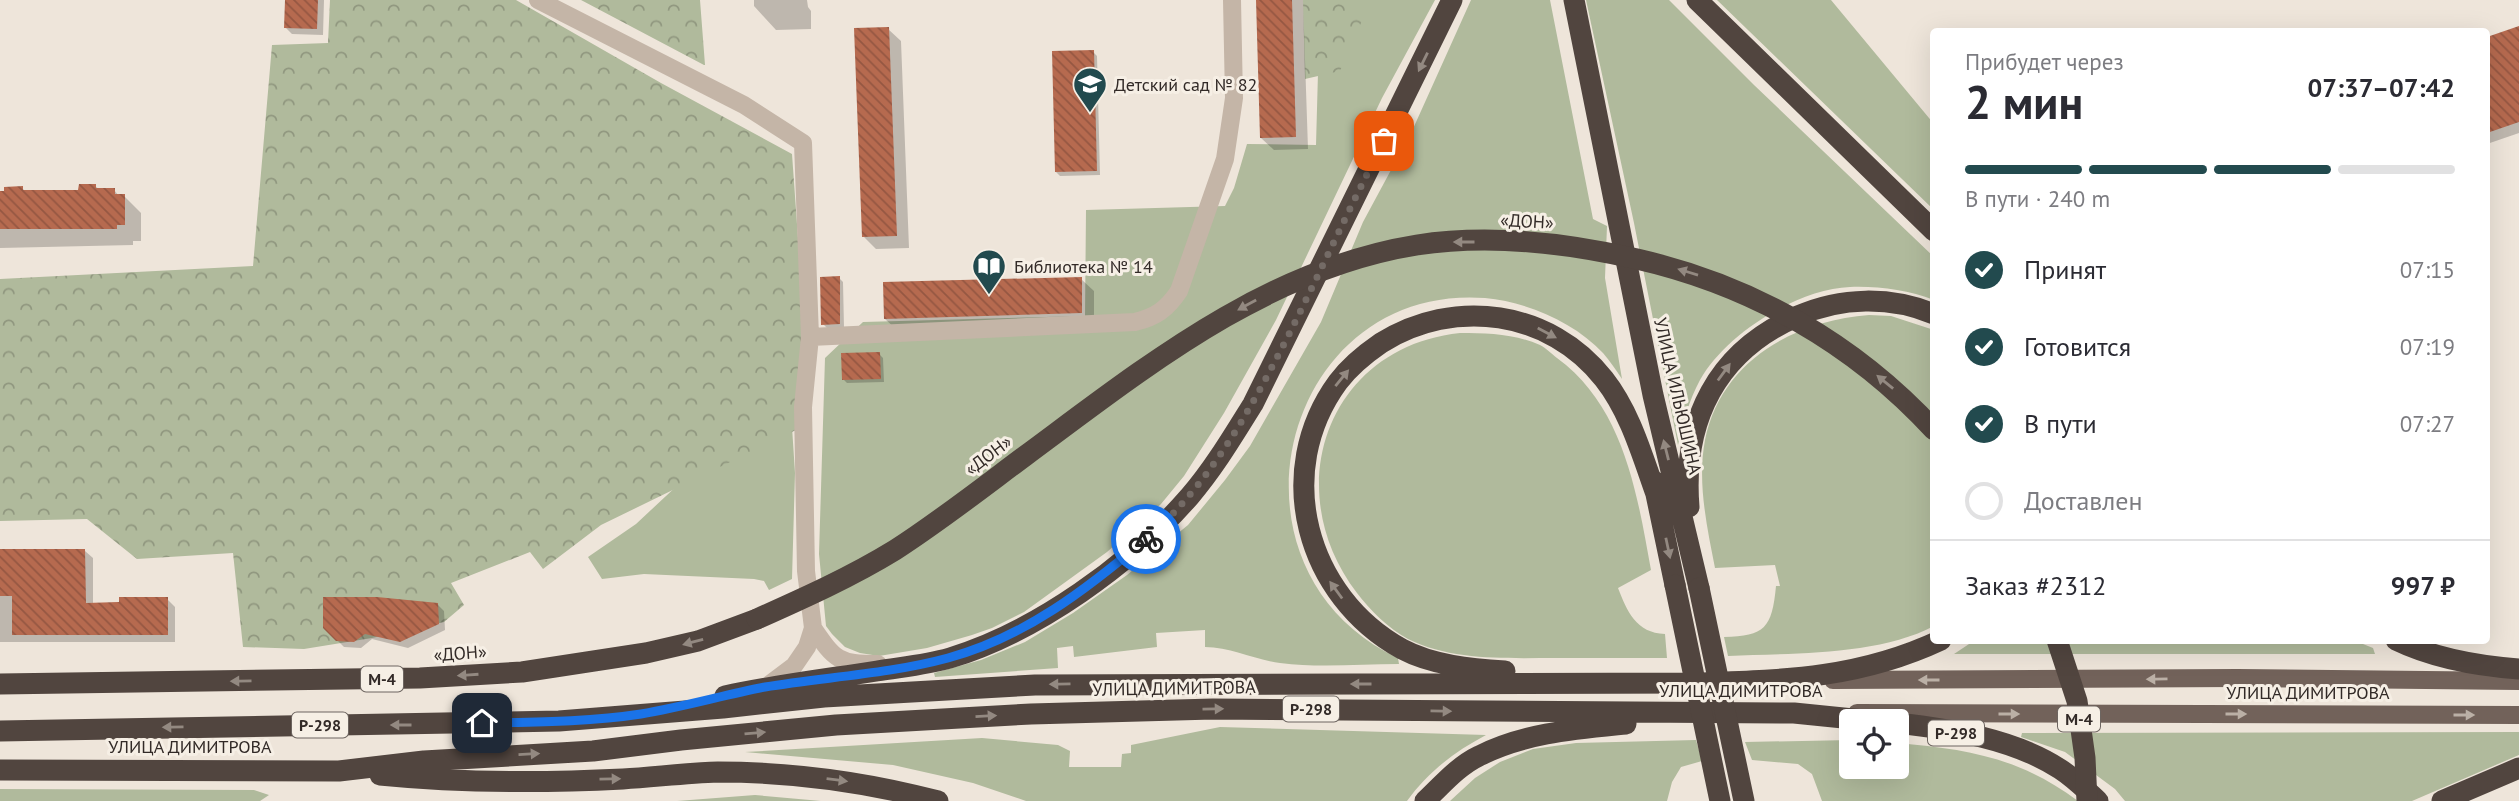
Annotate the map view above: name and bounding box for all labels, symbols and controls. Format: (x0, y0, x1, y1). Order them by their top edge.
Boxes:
text: Прибудет через (1965, 47, 2124, 76)
one-way arrow (1417, 52, 1428, 72)
school or university icon: Детский сад № 82 (1071, 65, 1109, 114)
text: 07:37–07:42 (2308, 71, 2455, 104)
text: 2 мин (1965, 72, 2083, 132)
place label: Детский сад № 82 (1114, 73, 1257, 96)
pin (1354, 111, 1414, 171)
icon: bag (1365, 122, 1403, 160)
text: В пути · 240 m (1965, 184, 2110, 213)
street label: «ДОН» (1500, 208, 1554, 234)
one-way arrow (1452, 236, 1474, 248)
library icon: Библиотека № 14 (970, 247, 1008, 296)
icon: check (1965, 251, 2003, 289)
text: Принят (2024, 253, 2106, 286)
place label: Библиотека № 14 (1014, 255, 1153, 278)
text: 07:15 (2400, 255, 2455, 284)
one-way arrow (1677, 266, 1698, 276)
one-way arrow (1237, 299, 1257, 311)
street label: УЛИЦА ИЛЬЮШИНА (1649, 315, 1707, 477)
one-way arrow (1538, 326, 1558, 338)
icon: check (1965, 328, 2003, 366)
text: Готовится (2024, 330, 2131, 363)
text: 07:19 (2400, 332, 2455, 361)
one-way arrow (1717, 363, 1731, 381)
one-way arrow (1334, 369, 1349, 386)
one-way arrow (1877, 375, 1894, 390)
icon: check (1965, 405, 2003, 443)
text: В пути (2024, 407, 2097, 440)
text: 07:27 (2400, 409, 2455, 438)
street label: «ДОН» (960, 430, 1016, 480)
one-way arrow (1660, 439, 1671, 461)
text: Доставлен (2024, 484, 2143, 517)
courier (1111, 504, 1181, 574)
icon: bike (1127, 520, 1165, 558)
one-way arrow (1662, 537, 1673, 559)
text: Заказ #2312 (1965, 569, 2107, 602)
text: 997 ₽ (2391, 569, 2455, 602)
one-way arrow (1329, 581, 1343, 599)
one-way arrow (682, 637, 704, 648)
street label: «ДОН» (433, 640, 487, 666)
road number: М-4 (361, 666, 403, 692)
one-way arrow (457, 670, 479, 681)
one-way arrow (2146, 673, 2168, 685)
one-way arrow (1918, 674, 1940, 686)
one-way arrow (230, 675, 252, 686)
street label: УЛИЦА ДИМИТРОВА (1092, 675, 1256, 701)
one-way arrow (1049, 678, 1071, 690)
one-way arrow (1350, 678, 1372, 690)
street label: УЛИЦА ДИМИТРОВА (1659, 679, 1823, 702)
street label: УЛИЦА ДИМИТРОВА (2226, 681, 2390, 704)
pin (452, 693, 512, 753)
road number: Р-298 (1283, 696, 1339, 722)
one-way arrow (1202, 703, 1224, 715)
icon: home (463, 704, 501, 742)
one-way arrow (1430, 705, 1452, 717)
road number: М-4 (2058, 706, 2100, 732)
one-way arrow (1998, 708, 2020, 720)
one-way arrow (2226, 708, 2248, 720)
map controls (1839, 709, 1909, 779)
button: locate (1839, 709, 1909, 779)
one-way arrow (2453, 709, 2475, 721)
one-way arrow (975, 710, 997, 721)
road number: Р-298 (292, 712, 348, 738)
one-way arrow (389, 719, 411, 731)
road number: Р-298 (1928, 720, 1984, 746)
one-way arrow (162, 721, 184, 732)
one-way arrow (745, 727, 767, 738)
street label: УЛИЦА ДИМИТРОВА (108, 735, 272, 758)
one-way arrow (518, 748, 540, 759)
one-way arrow (599, 774, 621, 785)
one-way arrow (826, 775, 848, 786)

